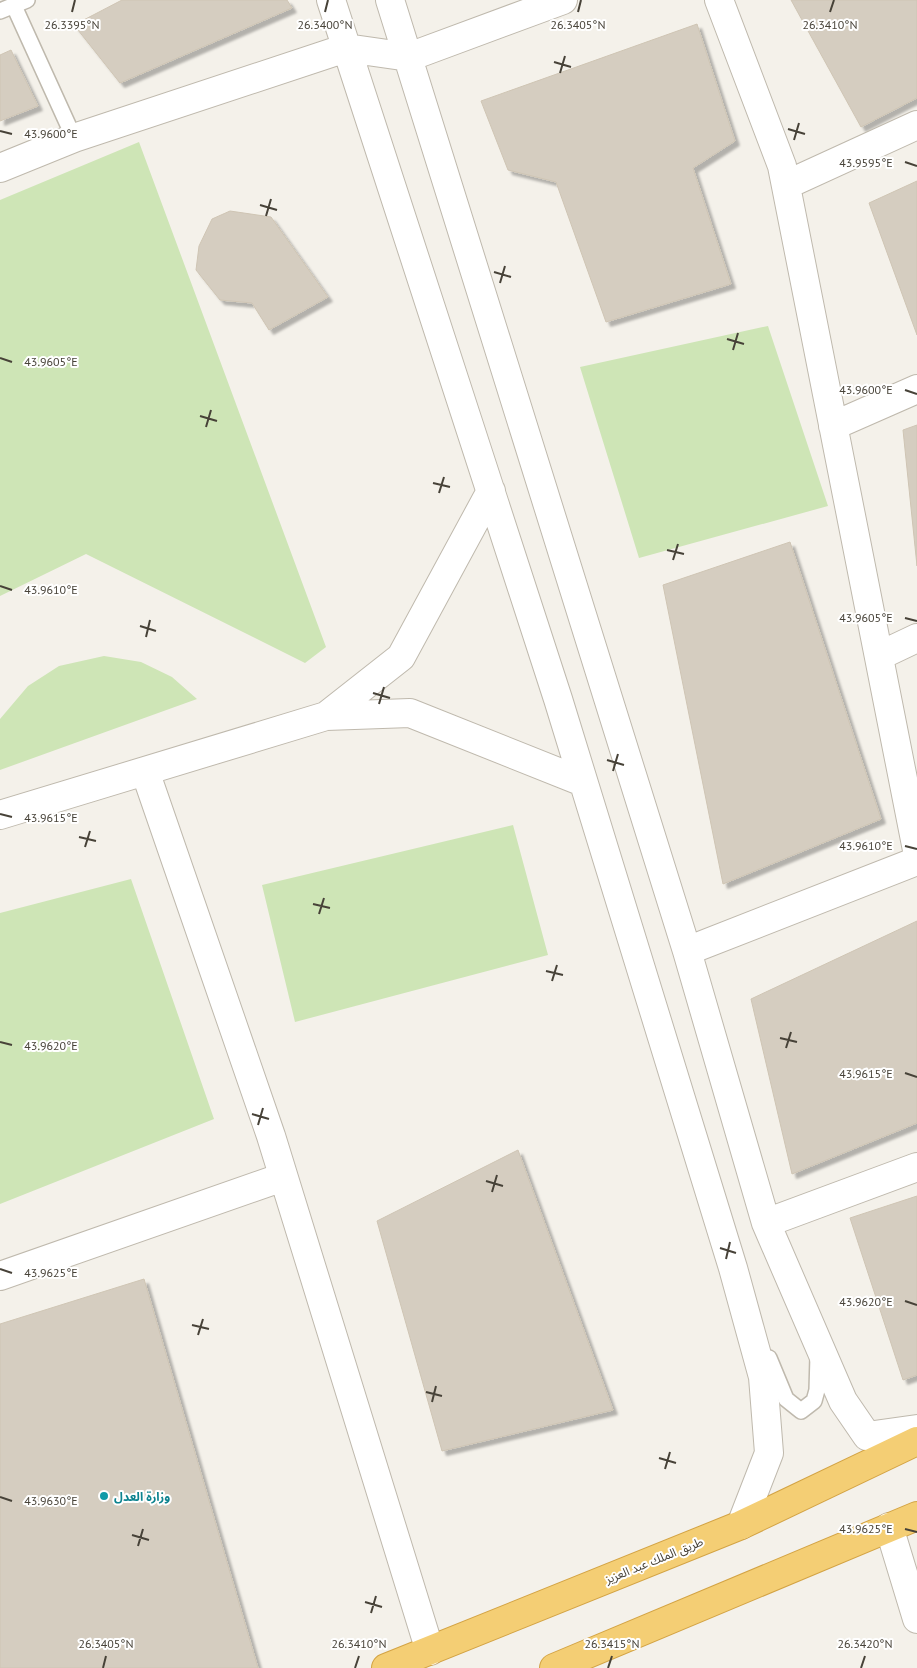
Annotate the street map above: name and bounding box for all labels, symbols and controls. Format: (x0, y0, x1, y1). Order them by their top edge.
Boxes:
text: 26.3395°N (45, 17, 99, 32)
text: 26.3400°N (298, 17, 352, 32)
text: 26.3405°N (551, 17, 605, 32)
text: 26.3410°N (803, 17, 857, 32)
text: 43.9600°E (24, 126, 78, 141)
text: 43.9595°E (839, 155, 893, 170)
text: 43.9605°E (24, 354, 78, 369)
text: 43.9600°E (839, 382, 893, 397)
text: 43.9610°E (24, 582, 78, 597)
text: 43.9605°E (839, 610, 893, 625)
text: 43.9615°E (24, 810, 78, 825)
text: 43.9610°E (839, 838, 893, 853)
text: 43.9620°E (24, 1038, 78, 1053)
text: 43.9615°E (839, 1066, 893, 1081)
text: 43.9625°E (24, 1265, 78, 1280)
text: 43.9620°E (839, 1294, 893, 1309)
place label: وزارة العدل (114, 1489, 170, 1504)
marker: وزارة العدل (98, 1490, 110, 1502)
text: 43.9630°E (24, 1493, 78, 1508)
text: 43.9625°E (839, 1521, 893, 1536)
street label: طريق الملك عبد العزيز (602, 1533, 706, 1588)
text: 26.3405°N (79, 1636, 133, 1651)
text: 26.3410°N (332, 1636, 386, 1651)
text: 26.3415°N (585, 1636, 639, 1651)
text: 26.3420°N (838, 1636, 892, 1651)

